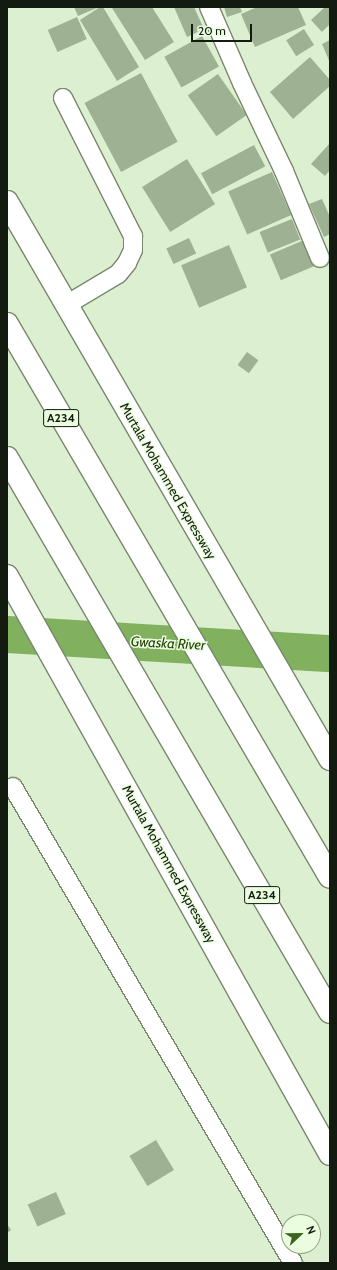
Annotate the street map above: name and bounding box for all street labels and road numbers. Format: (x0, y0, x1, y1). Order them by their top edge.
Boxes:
street label: Murtala Mohammed Expressway (117, 400, 219, 562)
road number: A234 (43, 408, 79, 428)
street label: Murtala Mohammed Expressway (119, 782, 219, 946)
road number: A234 (244, 885, 280, 905)

